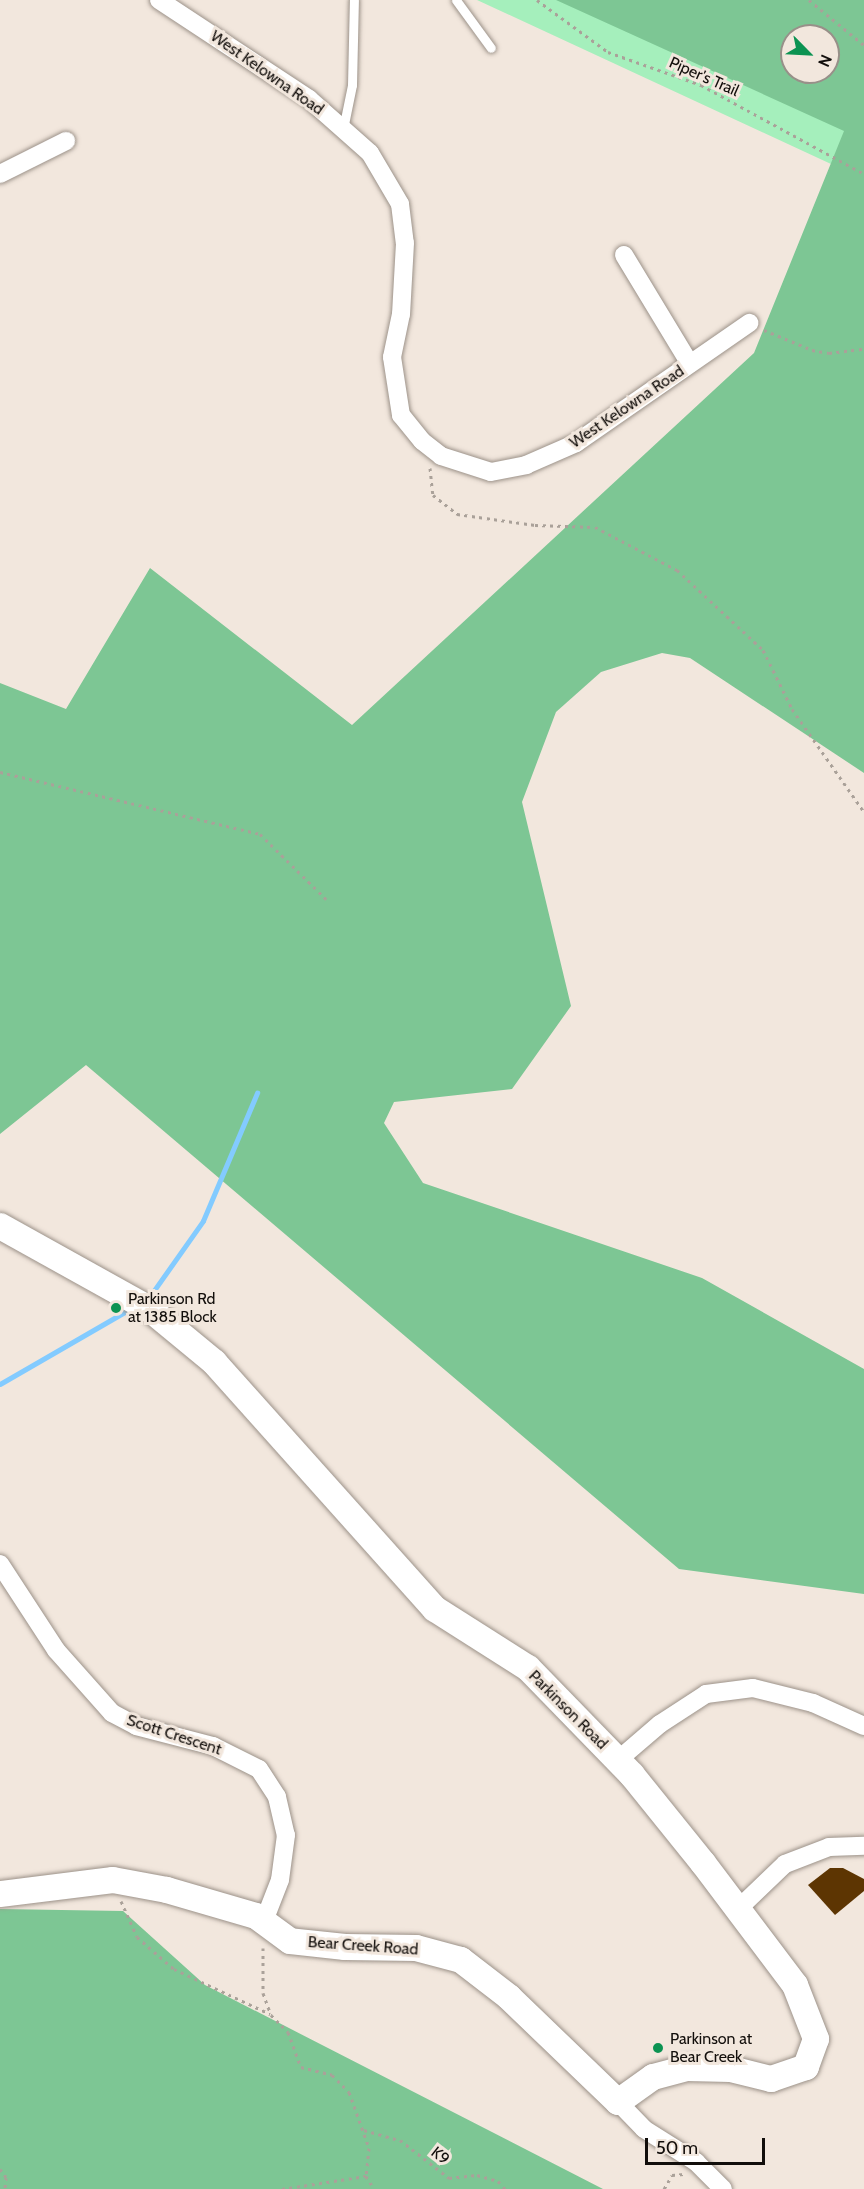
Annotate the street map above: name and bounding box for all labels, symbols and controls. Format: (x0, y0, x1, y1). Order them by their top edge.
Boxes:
north arrow (780, 24, 840, 84)
street label: West Kelowna Road (207, 27, 327, 119)
text: N (814, 52, 836, 70)
street label: Piper's Trail (666, 53, 742, 101)
street label: West Kelowna Road (566, 362, 688, 452)
place label: Parkinson Rd at 1385 Block (128, 1289, 217, 1327)
marker: Parkinson Rd at 1385 Block (109, 1301, 123, 1315)
street label: Parkinson Road (524, 1666, 612, 1754)
street label: Scott Crescent (124, 1711, 224, 1759)
street label: Bear Creek Road (307, 1933, 419, 1959)
place label: Parkinson at Bear Creek (670, 2029, 752, 2067)
marker: Parkinson at Bear Creek (651, 2041, 665, 2055)
scale bar (648, 2126, 768, 2164)
text: 50 m (656, 2137, 698, 2159)
street label: K9 (427, 2143, 453, 2169)

